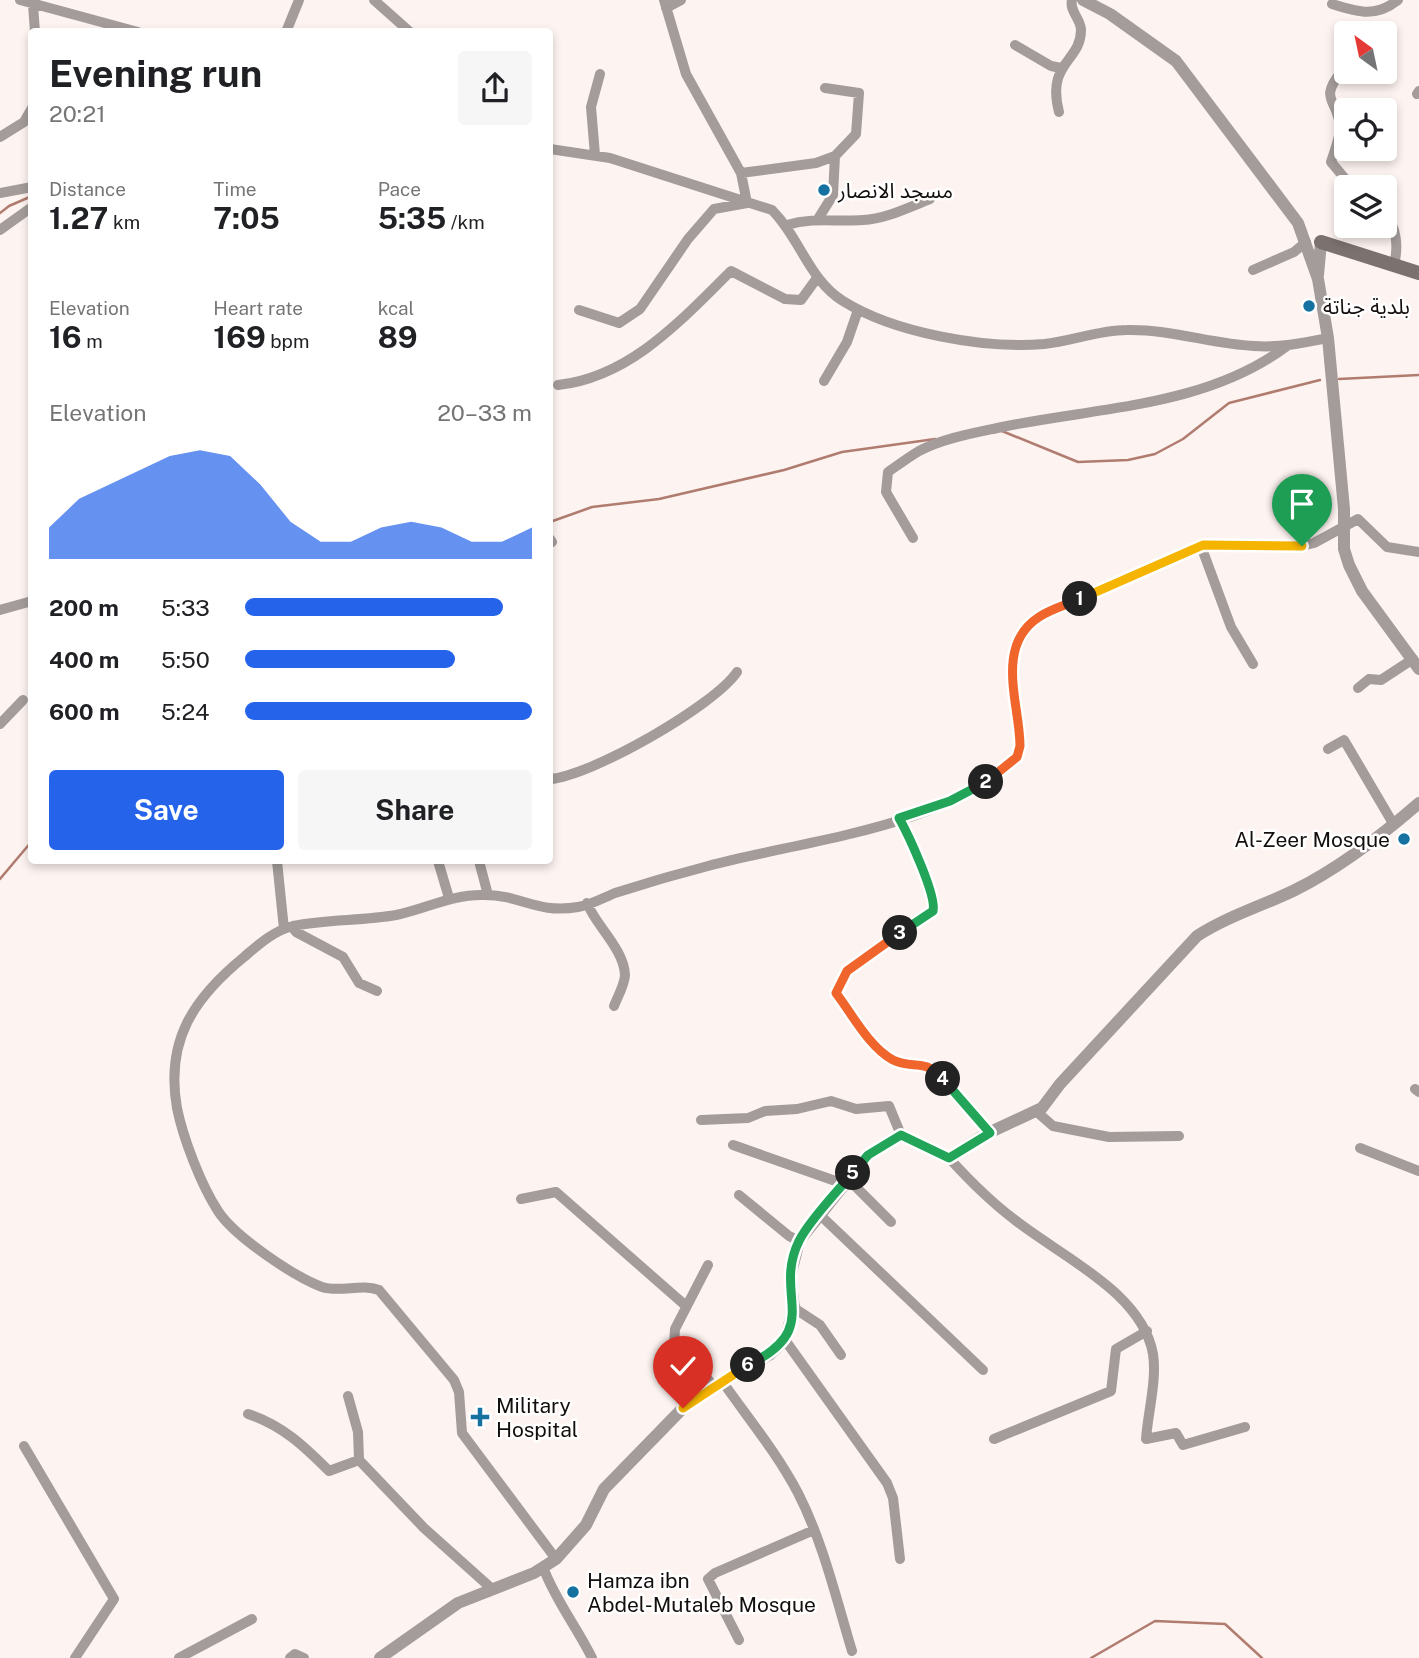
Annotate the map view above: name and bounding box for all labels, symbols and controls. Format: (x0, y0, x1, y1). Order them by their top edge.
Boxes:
north arrow (1334, 21, 1396, 84)
map controls (1334, 21, 1397, 238)
text: Evening run (49, 51, 262, 96)
button: share (458, 51, 532, 125)
button: locate (1334, 98, 1397, 161)
text: 20:21 (49, 100, 106, 127)
button: layers (1334, 175, 1397, 238)
text: Distance (49, 178, 126, 200)
text: Time (213, 178, 257, 200)
text: Pace (378, 178, 421, 200)
place label: مسجد الانصار (837, 178, 953, 203)
marker: مسجد الانصار (816, 182, 832, 198)
text: 1.27 (49, 200, 108, 236)
text: 7:05 (213, 200, 280, 236)
text: 5:35 (378, 200, 446, 236)
text: km (108, 211, 140, 233)
text: /km (446, 211, 485, 233)
place label: بلدية جناتة (1323, 294, 1410, 319)
text: Elevation (49, 297, 130, 319)
text: Heart rate (213, 297, 303, 319)
text: kcal (378, 297, 414, 319)
marker: بلدية جناتة (1301, 298, 1317, 314)
text: 16 (49, 319, 82, 355)
text: 169 (213, 319, 266, 355)
text: 89 (378, 319, 417, 355)
text: m (82, 330, 103, 352)
text: bpm (266, 330, 309, 352)
text: Elevation (49, 399, 147, 426)
text: 20–33 m (437, 399, 532, 426)
pin (1272, 474, 1332, 546)
icon: arrive (1283, 485, 1321, 523)
pin: 1 (1062, 582, 1098, 616)
text: 1 (1075, 587, 1084, 609)
text: 200 m (49, 594, 119, 621)
text: 5:33 (161, 594, 210, 621)
text: 400 m (49, 646, 119, 673)
text: 5:50 (161, 646, 210, 673)
text: 600 m (49, 698, 119, 725)
text: 5:24 (161, 698, 210, 725)
pin: 2 (968, 764, 1004, 800)
button: Save (49, 770, 284, 850)
button: Share (298, 770, 532, 850)
text: 2 (979, 770, 992, 792)
place label: Al-Zeer Mosque (1234, 827, 1390, 852)
marker: Al-Zeer Mosque (1396, 831, 1412, 847)
pin: 3 (883, 916, 918, 950)
text: 3 (893, 921, 906, 943)
pin: 4 (926, 1062, 960, 1096)
text: 4 (936, 1067, 949, 1089)
pin: 5 (836, 1156, 870, 1190)
text: 5 (846, 1161, 859, 1183)
pin (653, 1336, 713, 1408)
icon: check (664, 1347, 702, 1385)
pin: 6 (730, 1348, 766, 1382)
text: 6 (741, 1353, 754, 1375)
place label: Military Hospital (496, 1393, 578, 1442)
marker: Military Hospital (470, 1407, 490, 1427)
place label: Hamza ibn Abdel-Mutaleb Mosque (587, 1568, 816, 1617)
marker: Hamza ibn Abdel-Mutaleb Mosque (565, 1584, 581, 1600)

